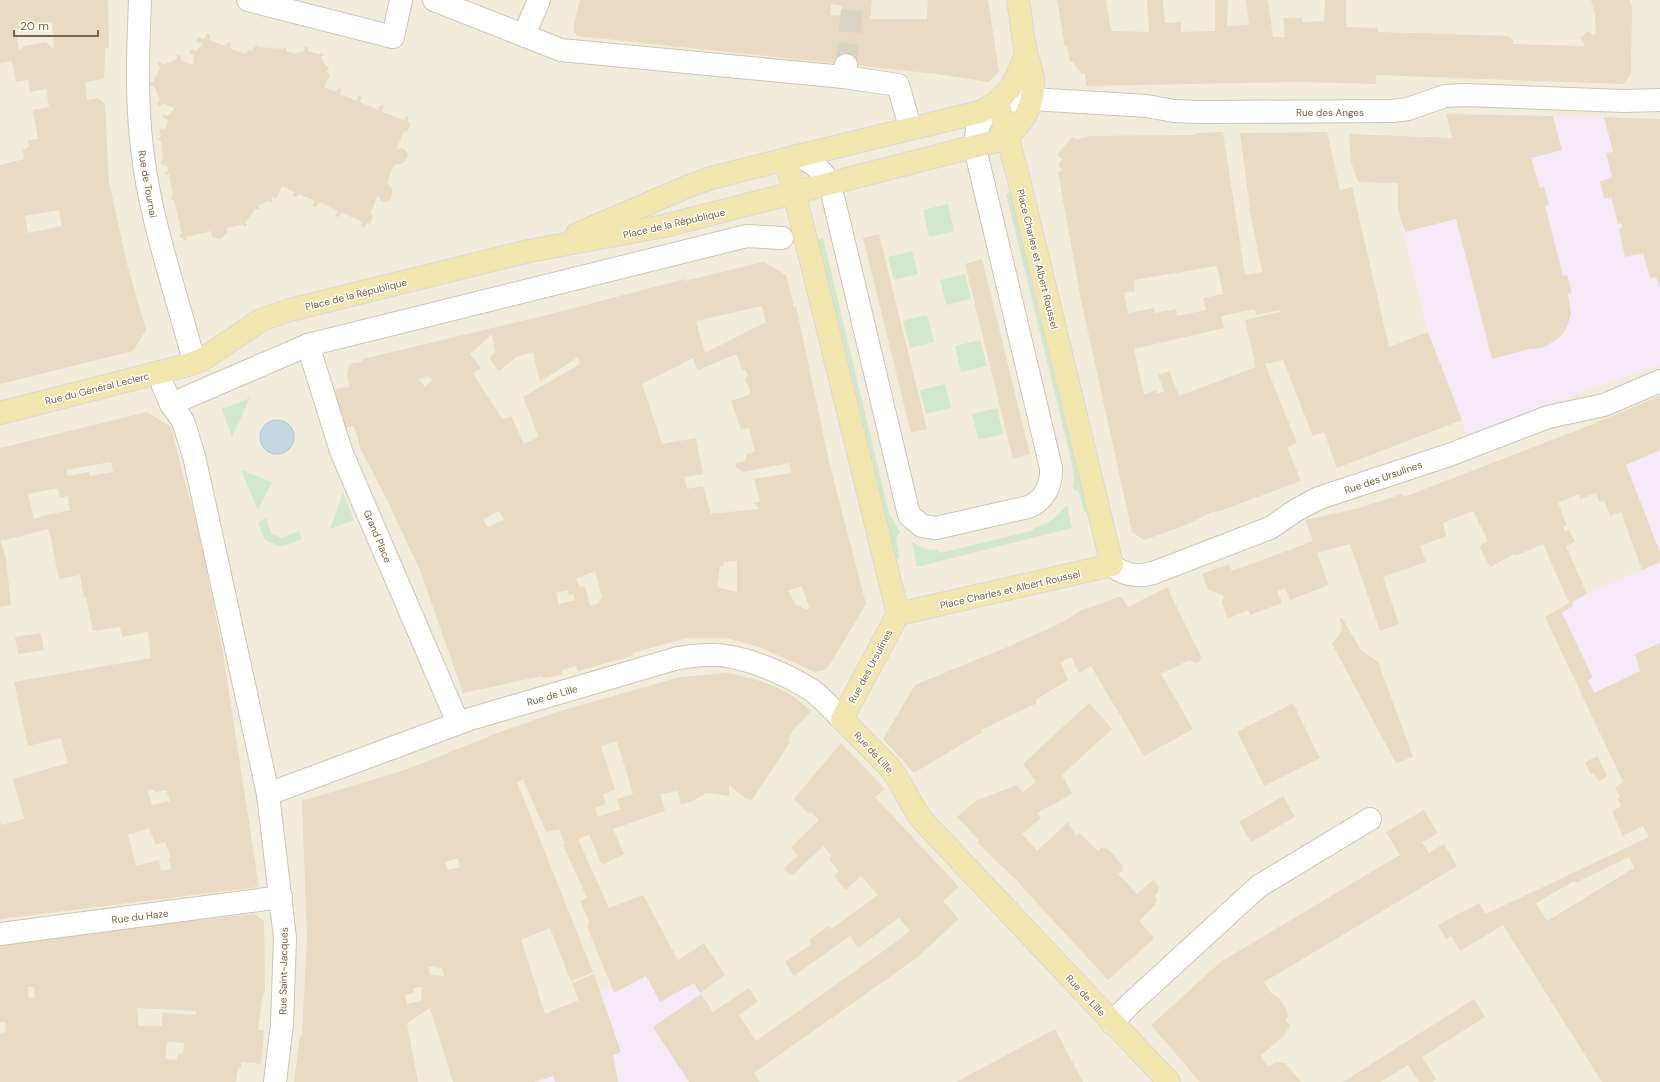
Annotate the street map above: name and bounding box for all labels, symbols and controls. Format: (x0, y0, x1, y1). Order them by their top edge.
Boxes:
scale bar (14, 12, 98, 38)
text: 20 m (20, 18, 49, 34)
street label: Rue des Anges (1296, 106, 1364, 119)
street label: Rue de Tournai (135, 149, 160, 219)
street label: Place Charles et Albert Roussel (1014, 188, 1061, 330)
street label: Place de la République (622, 205, 727, 242)
street label: Place de la République (304, 275, 409, 313)
street label: Rue du Général Leclerc (44, 369, 151, 408)
street label: Rue des Ursulines (1342, 458, 1424, 497)
street label: Grand Place (361, 508, 395, 565)
street label: Place Charles et Albert Roussel (939, 567, 1082, 612)
street label: Rue des Ursulines (846, 627, 895, 705)
street label: Rue de Lille (525, 682, 579, 709)
street label: Rue de Lille (851, 729, 896, 776)
street label: Rue du Haze (111, 907, 170, 926)
street label: Rue Saint-Jacques (276, 927, 291, 1015)
street label: Rue de Lille (1063, 972, 1108, 1019)

